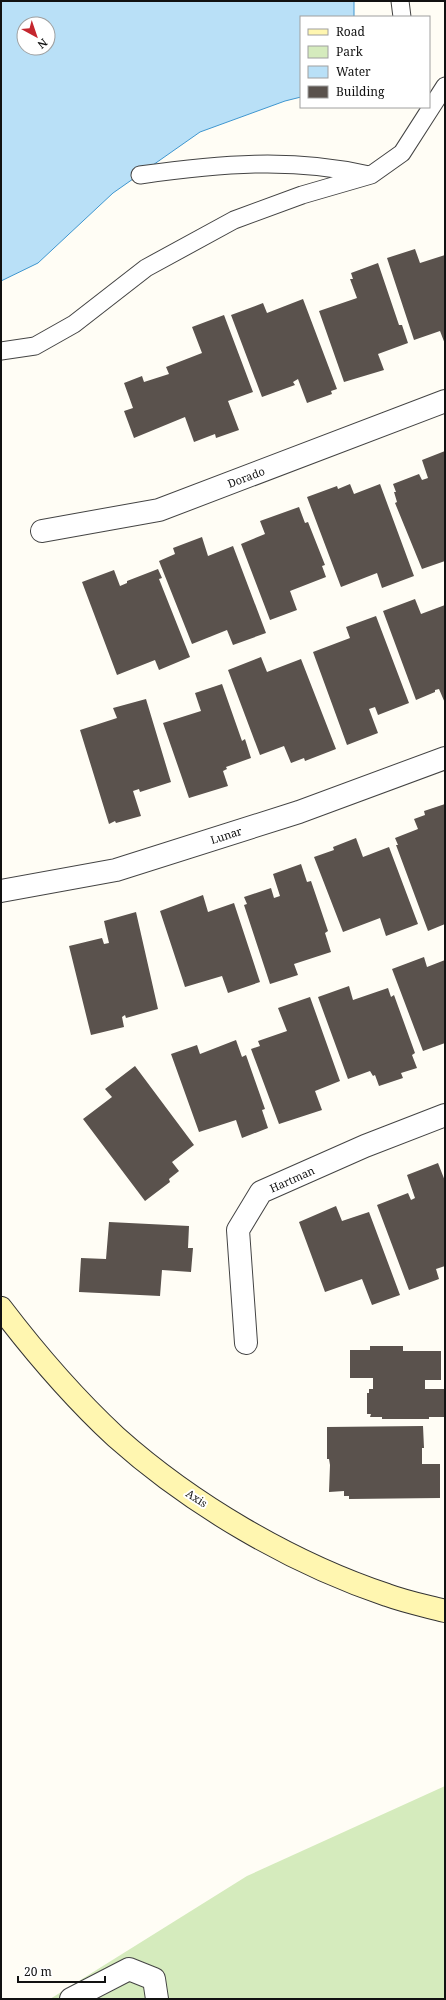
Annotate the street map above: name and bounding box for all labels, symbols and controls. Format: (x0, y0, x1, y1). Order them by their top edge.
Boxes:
north arrow (16, 16, 56, 56)
legend (300, 16, 430, 108)
text: Road (336, 23, 366, 40)
text: N (34, 36, 51, 53)
text: Park (336, 43, 364, 60)
text: Water (336, 63, 371, 80)
text: Building (336, 83, 385, 100)
street label: Dorado (225, 463, 267, 491)
street label: Lunar (208, 823, 244, 847)
street label: Hartman (267, 1162, 317, 1196)
street label: Axis (183, 1486, 211, 1510)
scale bar (18, 1958, 105, 1984)
text: 20 m (24, 1963, 52, 1980)

